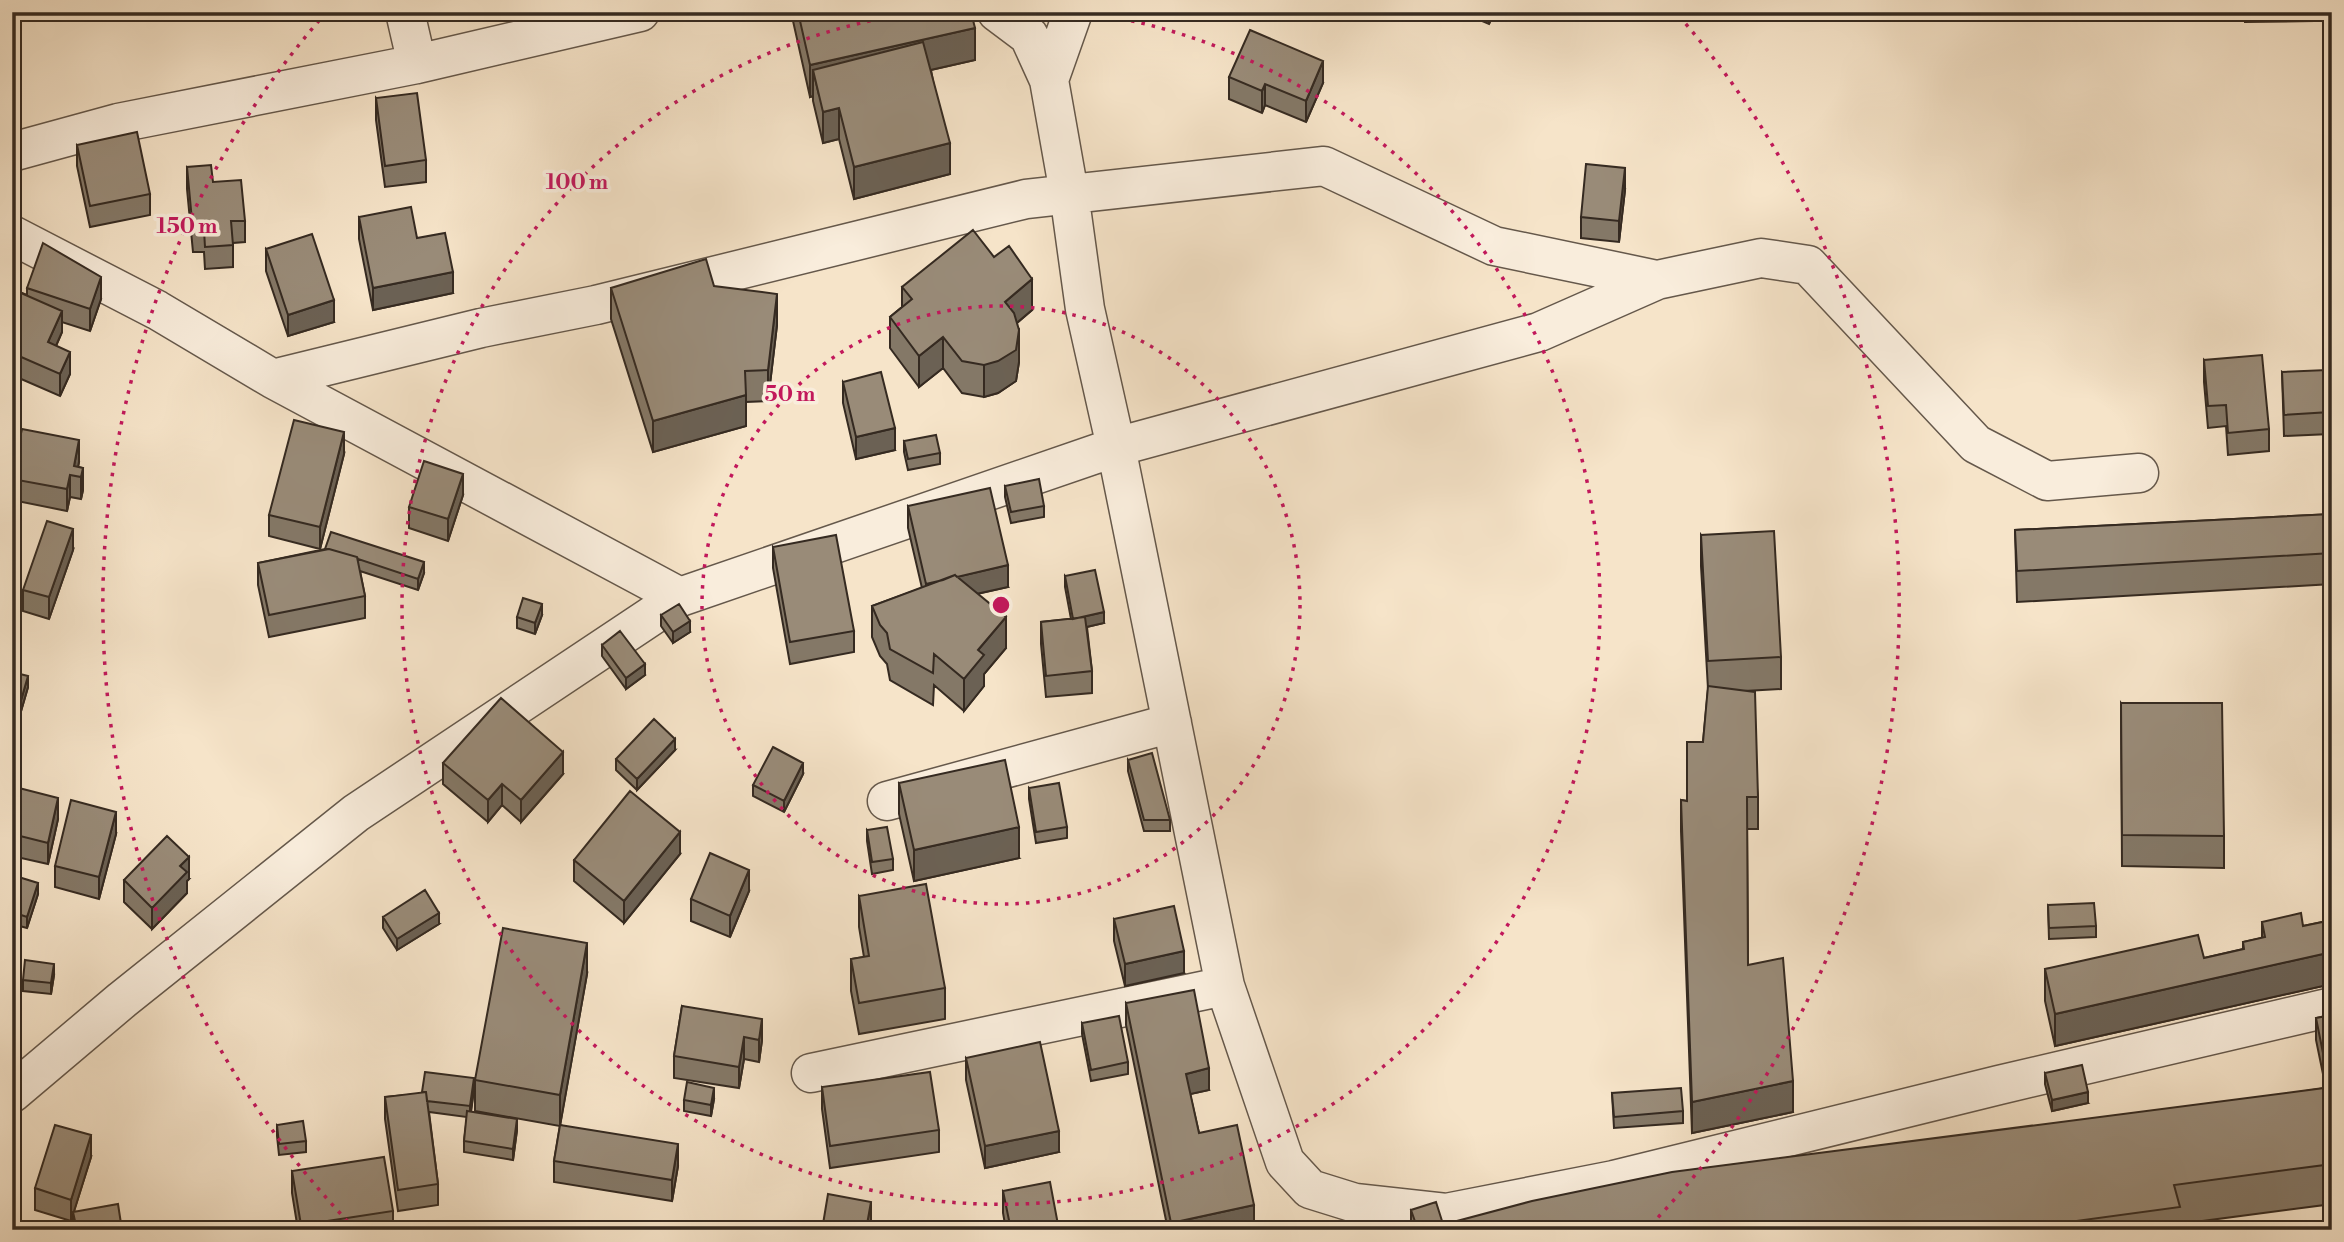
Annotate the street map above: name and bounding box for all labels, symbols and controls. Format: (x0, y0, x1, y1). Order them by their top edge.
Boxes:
text: 100 m (546, 170, 608, 196)
text: 150 m (157, 214, 217, 240)
text: 50 m (765, 382, 815, 408)
centre of rings (989, 593, 1013, 617)

